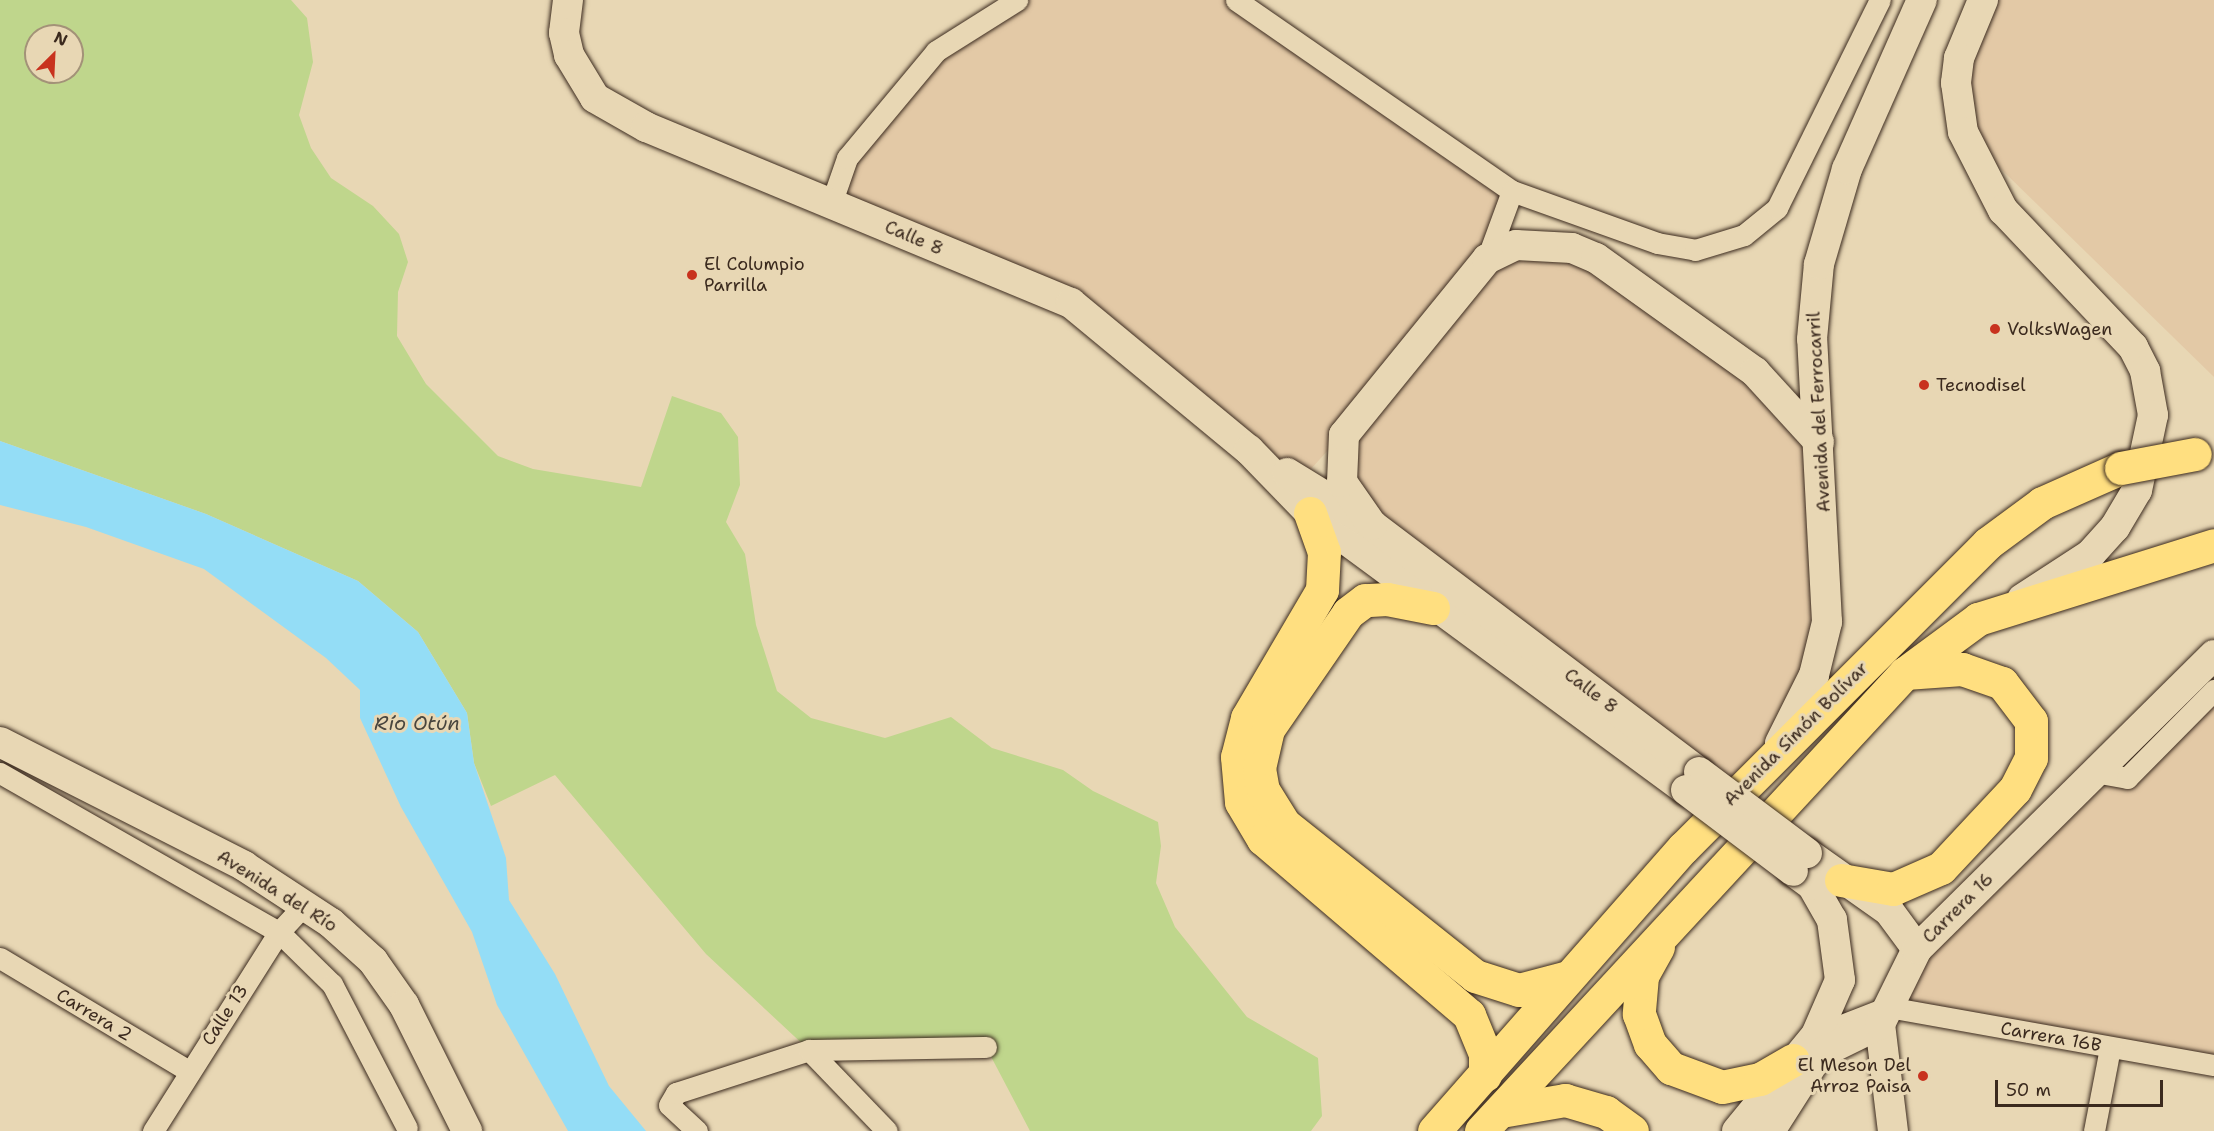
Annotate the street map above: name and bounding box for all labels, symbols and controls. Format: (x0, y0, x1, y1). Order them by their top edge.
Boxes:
north arrow (24, 24, 84, 84)
text: N (51, 27, 71, 51)
street label: Calle 8 (881, 216, 947, 260)
place label: El Columpio Parrilla (704, 254, 805, 296)
marker: El Columpio Parrilla (685, 268, 699, 282)
street label: Avenida del Ferrocarril (1803, 311, 1835, 513)
place label: VolksWagen (2007, 318, 2112, 340)
marker: VolksWagen (1988, 322, 2002, 336)
place label: Tecnodisel (1936, 374, 2026, 396)
marker: Tecnodisel (1917, 378, 1931, 392)
street label: Avenida Simón Bolívar (1719, 657, 1873, 811)
street label: Calle 8 (1560, 664, 1622, 718)
water label: Río Otún (374, 711, 460, 735)
street label: Avenida del Río (213, 845, 341, 937)
street label: Carrera 16 (1918, 868, 1998, 948)
street label: Calle 13 (197, 981, 253, 1049)
street label: Carrera 2 (52, 984, 136, 1046)
street label: Carrera 16B (1999, 1018, 2103, 1056)
place label: El Meson Del Arroz Paisa (1798, 1055, 1911, 1098)
scale bar (1998, 1068, 2166, 1106)
marker: El Meson Del Arroz Paisa (1916, 1069, 1930, 1083)
text: 50 m (2006, 1078, 2051, 1102)

